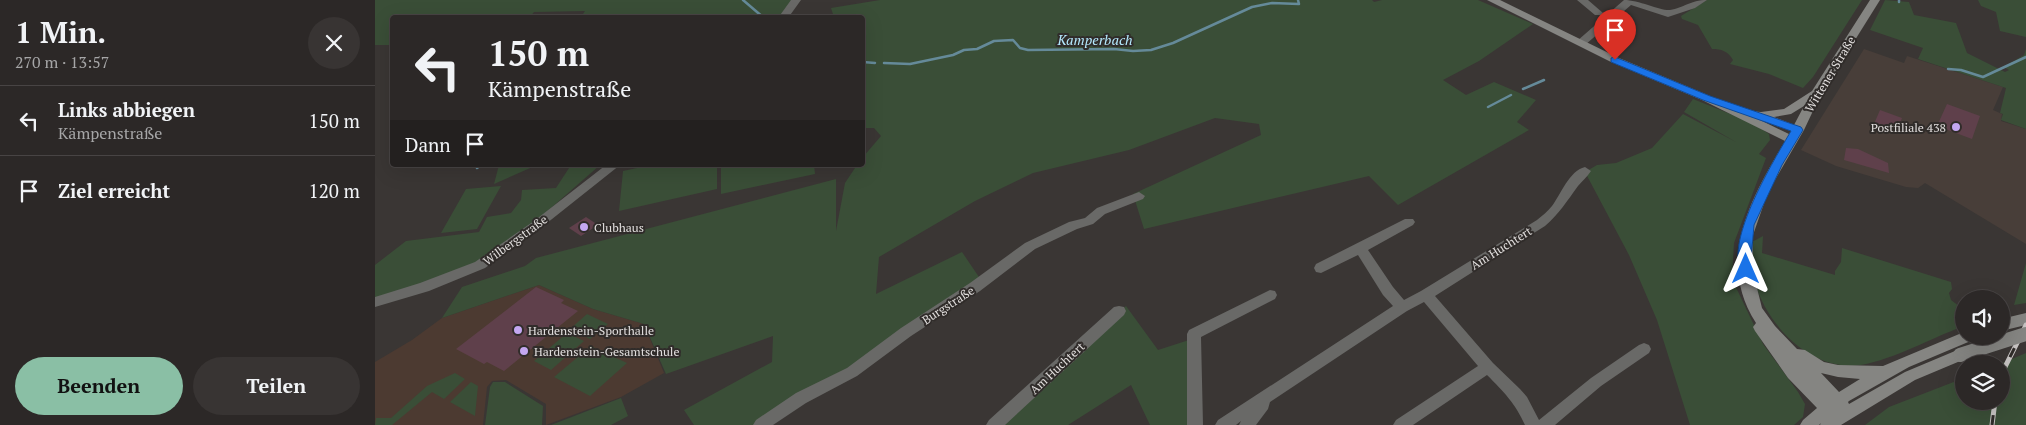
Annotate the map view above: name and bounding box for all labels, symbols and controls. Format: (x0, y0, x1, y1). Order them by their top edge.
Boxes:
pin (1594, 9, 1636, 60)
text: 1 Min. (15, 12, 106, 52)
icon: arrive (1601, 16, 1629, 44)
button: close (308, 17, 360, 69)
text: 150 m (488, 30, 589, 76)
water label: Kamperbach (1056, 30, 1133, 49)
street label: Wittener Straße (1802, 33, 1858, 115)
icon: left (405, 35, 470, 100)
text: 270 m · 13:57 (15, 51, 109, 73)
text: Kämpenstraße (488, 74, 631, 103)
text: Links abbiegen (58, 97, 195, 122)
icon: left (15, 107, 43, 135)
text: 150 m (309, 108, 360, 133)
place label: Postfiliale 438 (1871, 120, 1946, 135)
marker: Postfiliale 438 (1950, 121, 1962, 133)
text: Kämpenstraße (58, 122, 162, 144)
icon: arrive (461, 130, 489, 158)
text: Dann (405, 132, 451, 157)
icon: arrive (15, 177, 43, 205)
text: Ziel erreicht (58, 178, 170, 203)
text: 120 m (309, 178, 360, 203)
street label: Wilbergstraße (480, 212, 550, 268)
place label: Clubhaus (594, 220, 644, 235)
marker: Clubhaus (578, 221, 590, 233)
street label: Am Huchtert (1468, 223, 1535, 273)
position arrow (1719, 242, 1771, 294)
street label: Burgstraße (919, 283, 977, 327)
map controls (1955, 290, 2010, 410)
button: sound (1955, 290, 2010, 345)
place label: Hardenstein-Sporthalle (528, 323, 654, 338)
marker: Hardenstein-Sporthalle (512, 324, 524, 336)
street label: Am Huchtert (1027, 339, 1088, 397)
place label: Hardenstein-Gesamtschule (534, 344, 679, 359)
marker: Hardenstein-Gesamtschule (518, 345, 530, 357)
button: layers (1955, 355, 2010, 410)
button: Beenden (15, 357, 183, 415)
button: Teilen (193, 357, 360, 415)

